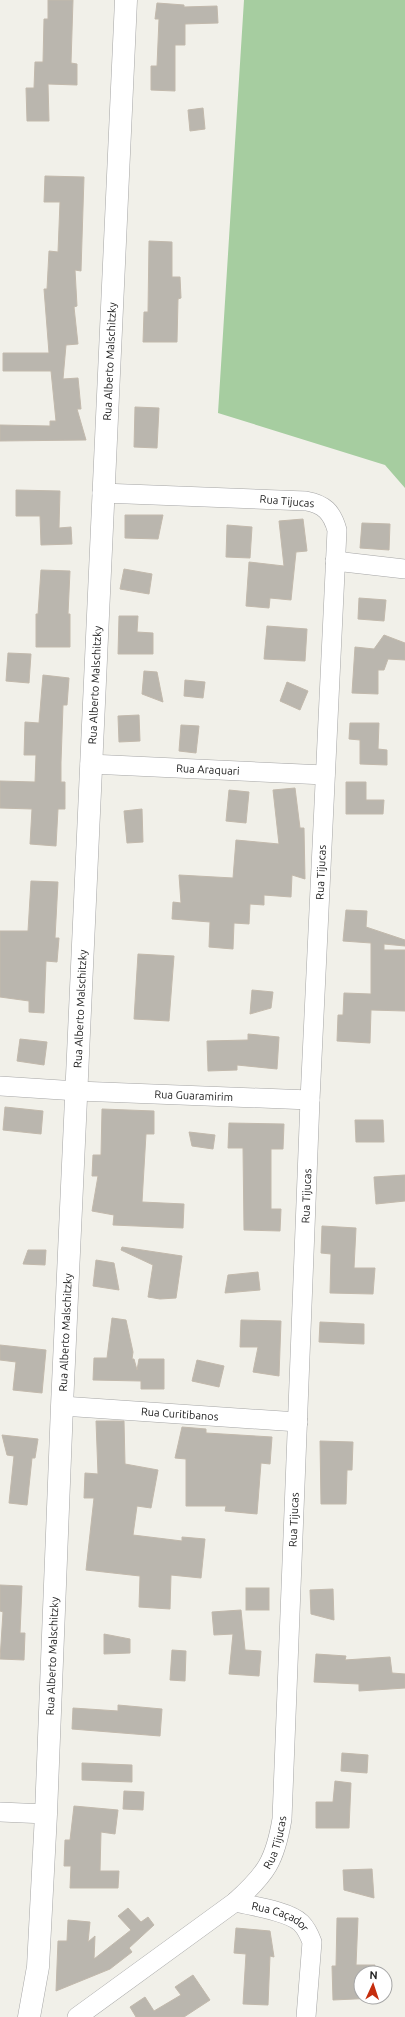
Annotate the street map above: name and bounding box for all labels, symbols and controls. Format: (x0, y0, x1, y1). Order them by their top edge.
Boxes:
street label: Rua Alberto Malschitzky (101, 301, 118, 421)
street label: Rua Tijucas (259, 493, 315, 509)
street label: Rua Alberto Malschitzky (86, 625, 104, 745)
street label: Rua Araquari (176, 762, 240, 777)
street label: Rua Tijucas (313, 844, 328, 900)
street label: Rua Alberto Malschitzky (71, 949, 89, 1068)
street label: Rua Guaramirim (154, 1088, 233, 1103)
street label: Rua Tijucas (299, 1168, 313, 1224)
street label: Rua Alberto Malschitzky (57, 1272, 74, 1392)
street label: Rua Curitibanos (141, 1405, 219, 1423)
street label: Rua Tijucas (287, 1492, 301, 1547)
street label: Rua Alberto Malschitzky (44, 1596, 61, 1716)
street label: Rua Tijucas (261, 1816, 288, 1871)
street label: Rua Caçador (250, 1900, 312, 1934)
north arrow (353, 1965, 393, 2005)
text: N (369, 1969, 378, 1981)

